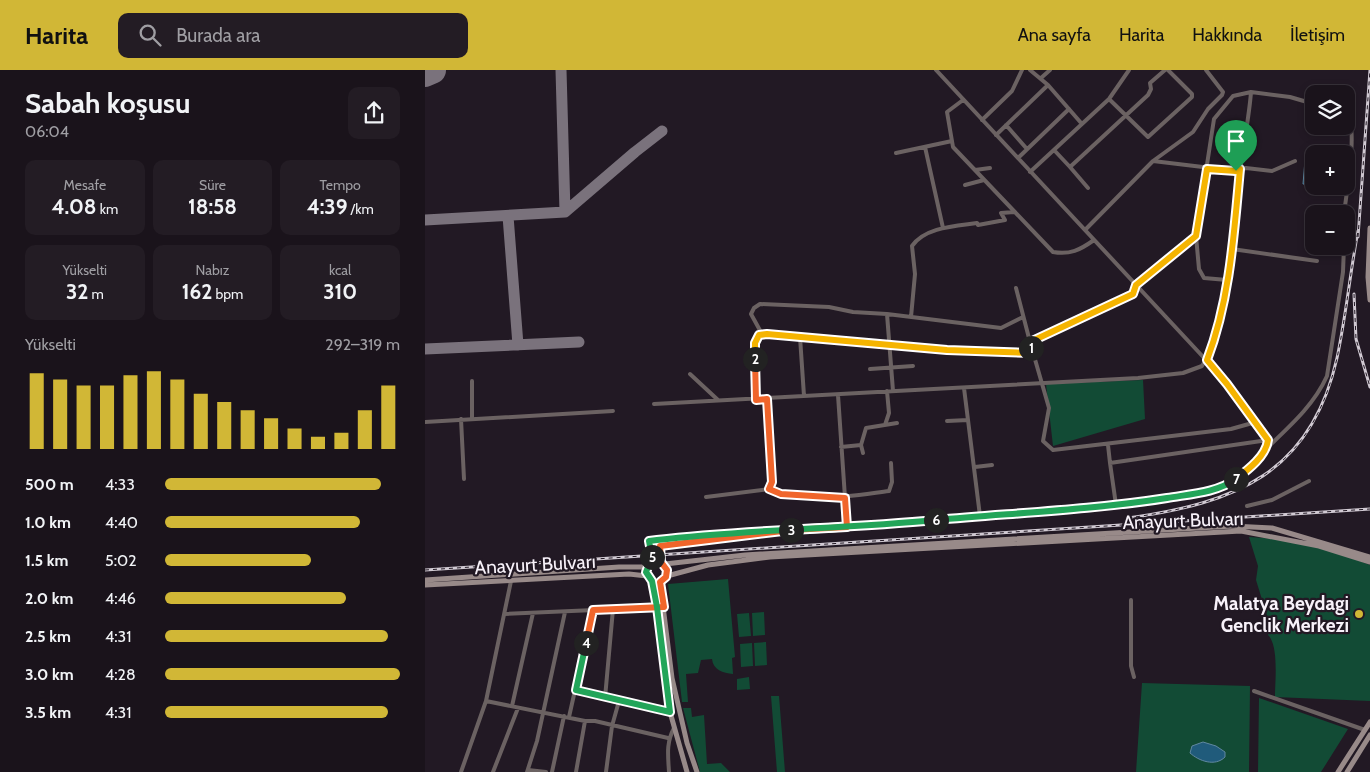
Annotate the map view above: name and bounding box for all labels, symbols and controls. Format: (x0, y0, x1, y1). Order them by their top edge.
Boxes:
search box (118, 13, 468, 58)
text: Harita (25, 21, 88, 50)
icon: search (136, 21, 164, 49)
text: Burada ara (176, 24, 260, 47)
text: Ana sayfa (1018, 24, 1091, 46)
text: Harita (1119, 24, 1164, 46)
text: Hakkında (1192, 24, 1262, 46)
text: İletişim (1290, 24, 1345, 46)
map controls (1305, 85, 1355, 255)
button: layers (1305, 85, 1355, 135)
text: Sabah koşusu (25, 86, 190, 120)
button: share (348, 87, 400, 139)
pin (1215, 120, 1257, 171)
text: 06:04 (25, 122, 69, 141)
icon: arrive (1222, 127, 1250, 155)
button: + (1305, 145, 1355, 195)
text: Mesafe (64, 176, 106, 194)
text: Süre (199, 176, 226, 194)
text: Tempo (320, 176, 361, 194)
text: 4.08 (51, 194, 96, 219)
text: 18:58 (188, 194, 237, 219)
text: 4:39 (307, 194, 347, 219)
text: km (96, 200, 118, 218)
text: /km (347, 200, 374, 218)
button: − (1305, 205, 1355, 255)
text: Yükselti (63, 261, 107, 279)
text: Nabız (196, 261, 229, 279)
text: kcal (329, 261, 351, 279)
text: 32 (66, 279, 88, 304)
text: 162 (182, 279, 212, 304)
text: 310 (323, 279, 357, 304)
text: m (88, 285, 104, 303)
text: bpm (212, 285, 243, 303)
text: Yükselti (25, 335, 76, 354)
text: 292–319 m (325, 335, 400, 354)
pin: 1 (1019, 336, 1043, 360)
text: 1 (1029, 339, 1034, 357)
pin: 2 (743, 346, 767, 372)
text: 2 (752, 350, 759, 368)
pin: 7 (1223, 466, 1249, 492)
text: 7 (1233, 470, 1240, 488)
text: 500 m (25, 475, 74, 494)
text: 4:33 (105, 475, 135, 494)
street label: Anayurt Bulvarı (1122, 507, 1244, 534)
pin: 6 (923, 508, 949, 532)
text: 6 (933, 511, 940, 529)
text: 1.0 km (25, 513, 71, 532)
text: 4:40 (105, 513, 138, 532)
pin: 3 (779, 518, 803, 542)
text: 3 (788, 521, 795, 539)
pin: 5 (639, 544, 665, 570)
text: 5 (649, 548, 656, 566)
street label: Anayurt Bulvarı (474, 550, 596, 579)
text: 1.5 km (25, 551, 68, 570)
text: 5:02 (105, 551, 137, 570)
text: 2.0 km (25, 589, 73, 608)
text: 4:46 (105, 589, 136, 608)
place label: Malatya Beydagi Genclik Merkezi (1213, 592, 1349, 637)
marker: Malatya Beydagi Genclik Merkezi (1353, 608, 1365, 620)
text: 2.5 km (25, 627, 71, 646)
text: 4:31 (105, 627, 131, 646)
pin: 4 (573, 630, 599, 656)
text: 4 (582, 634, 591, 652)
text: 3.0 km (25, 665, 74, 684)
text: 4:28 (105, 665, 136, 684)
text: 3.5 km (25, 703, 71, 722)
text: 4:31 (105, 703, 131, 722)

